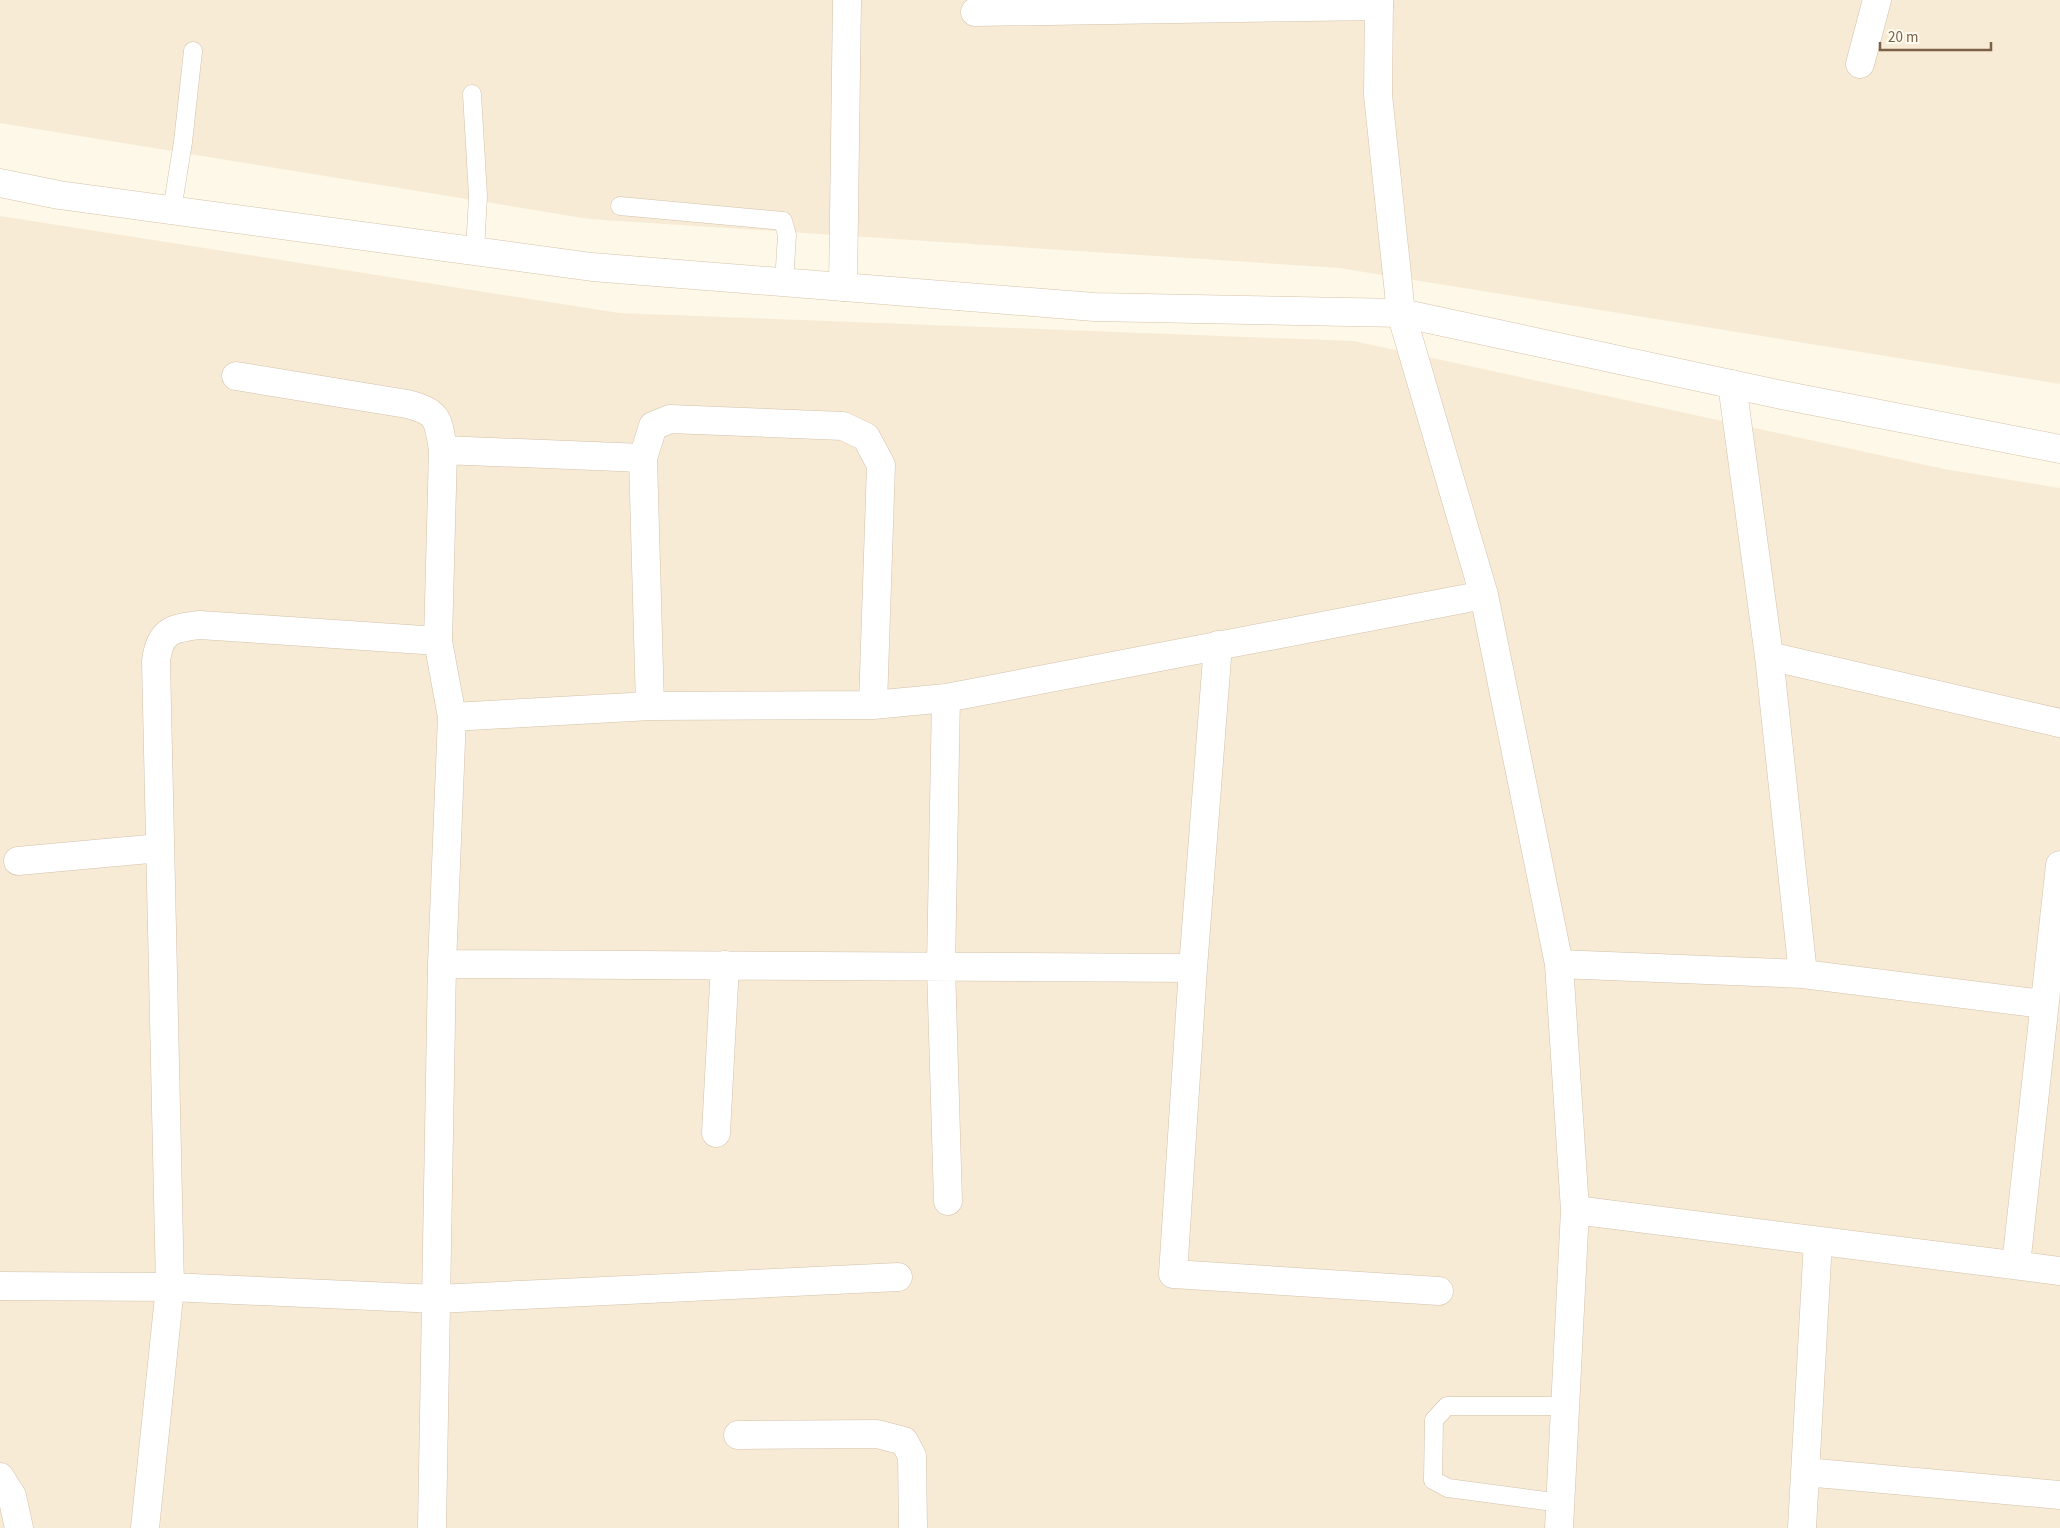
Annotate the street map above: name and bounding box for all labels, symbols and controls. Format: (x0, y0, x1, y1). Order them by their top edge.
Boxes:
scale bar (1880, 20, 1991, 52)
text: 20 m (1888, 27, 1918, 48)

